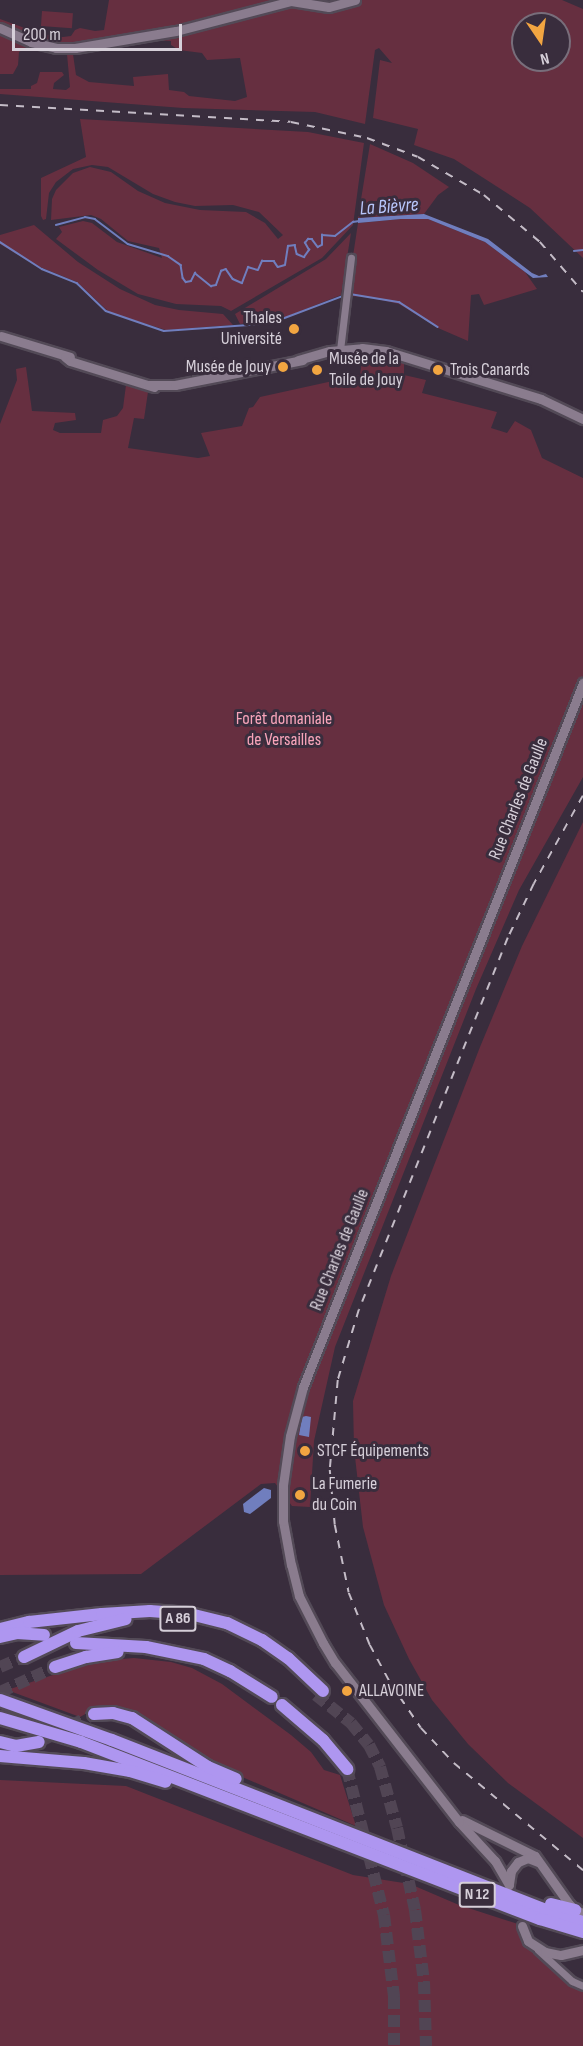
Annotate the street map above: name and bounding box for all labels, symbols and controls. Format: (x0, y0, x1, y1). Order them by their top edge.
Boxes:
scale bar (15, 12, 184, 50)
north arrow (511, 12, 571, 72)
text: 200 m (23, 24, 61, 45)
text: N (538, 48, 551, 68)
water label: La Bièvre (359, 193, 419, 221)
place label: Thales Université (221, 308, 282, 350)
marker: Thales Université (287, 322, 301, 336)
place label: Musée de la Toile de Jouy (329, 349, 403, 392)
place label: Musée de Jouy (186, 356, 271, 378)
place label: Trois Canards (450, 359, 530, 381)
marker: Musée de Jouy (276, 360, 290, 374)
marker: Musée de la Toile de Jouy (310, 363, 324, 377)
marker: Trois Canards (431, 363, 445, 377)
park label: Forêt domaniale de Versailles (236, 709, 332, 752)
street label: Rue Charles de Gaulle (485, 735, 553, 863)
street label: Rue Charles de Gaulle (306, 1186, 374, 1314)
place label: STCF Équipements (317, 1440, 429, 1462)
marker: STCF Équipements (298, 1444, 312, 1458)
place label: La Fumerie du Coin (312, 1474, 377, 1516)
marker: La Fumerie du Coin (293, 1488, 307, 1502)
road number: A 86 (158, 1606, 198, 1632)
place label: ALLAVOINE (359, 1680, 424, 1702)
marker: ALLAVOINE (340, 1684, 354, 1698)
road number: N 12 (458, 1882, 496, 1908)

